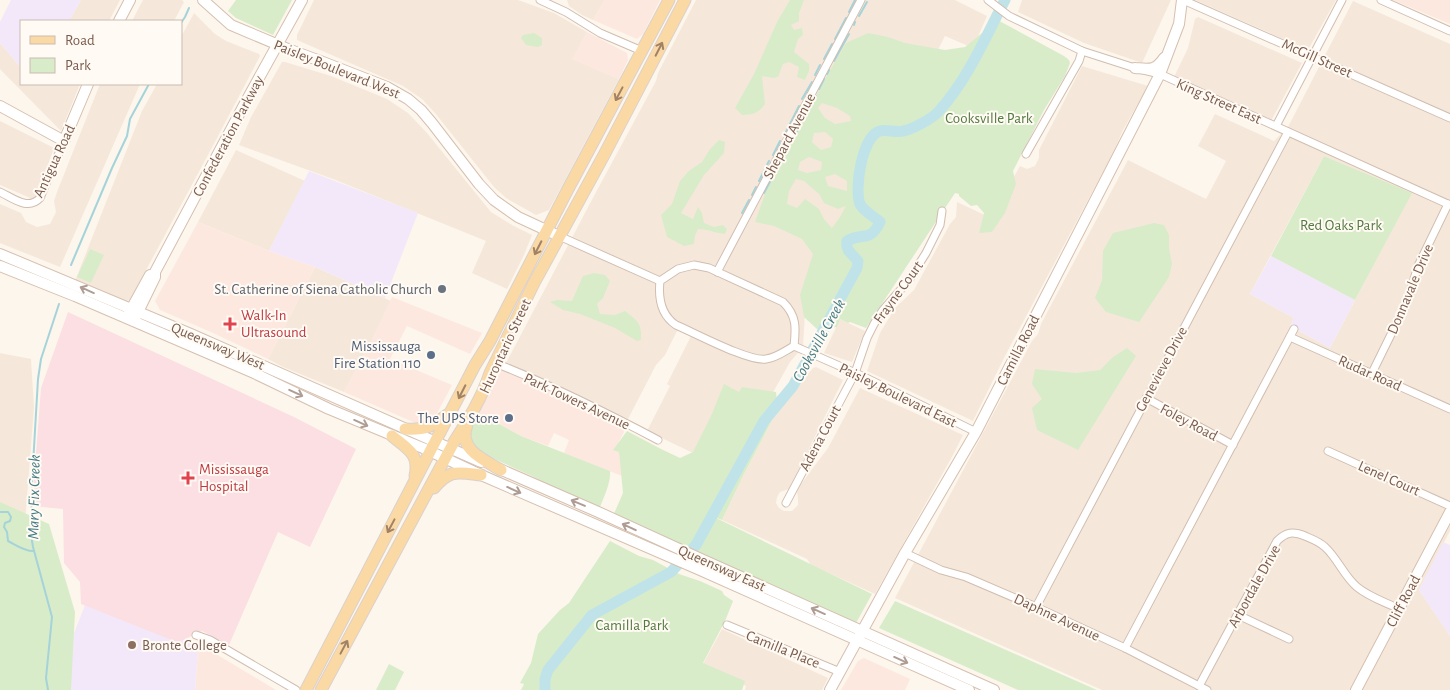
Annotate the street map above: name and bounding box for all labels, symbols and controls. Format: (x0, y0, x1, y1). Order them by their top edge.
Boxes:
legend (20, 20, 182, 85)
text: Road (65, 33, 95, 48)
street label: McGill Street (1279, 36, 1354, 81)
street label: Paisley Boulevard West (272, 37, 402, 102)
one-way arrow (654, 42, 664, 57)
text: Park (65, 58, 91, 73)
street label: Confederation Parkway (190, 73, 267, 199)
street label: King Street East (1174, 76, 1264, 127)
one-way arrow (614, 86, 624, 101)
street label: Shepard Avenue (761, 91, 818, 182)
park label: Cooksville Park (945, 111, 1033, 126)
street label: Antigua Road (31, 122, 78, 200)
park label: Red Oaks Park (1300, 218, 1382, 233)
one-way arrow (533, 240, 542, 255)
street label: Donnavale Drive (1385, 242, 1436, 336)
street label: Frayne Court (871, 258, 926, 326)
place label: St. Catherine of Siena Catholic Church (214, 282, 432, 297)
marker: St. Catherine of Siena Catholic Church (436, 283, 448, 295)
one-way arrow (80, 284, 95, 294)
street label: Hurontario Street (477, 296, 534, 396)
water label: Cooksville Creek (790, 296, 848, 385)
place label: Walk-In Ultrasound (241, 308, 307, 340)
street label: Camilla Road (994, 312, 1043, 388)
marker: Walk-In Ultrasound (223, 317, 237, 331)
street label: Queensway West (169, 320, 267, 373)
street label: Genevieve Drive (1133, 324, 1190, 414)
place label: Mississauga Fire Station 110 (334, 339, 421, 371)
marker: Mississauga Fire Station 110 (425, 349, 437, 361)
street label: Rudar Road (1336, 353, 1404, 394)
street label: Paisley Boulevard East (837, 360, 959, 430)
street label: Park Towers Avenue (521, 370, 632, 433)
one-way arrow (457, 384, 466, 399)
one-way arrow (288, 389, 303, 399)
street label: Foley Road (1158, 401, 1220, 444)
street label: Adena Court (797, 403, 844, 474)
place label: The UPS Store (417, 411, 499, 426)
marker: The UPS Store (503, 412, 515, 424)
one-way arrow (353, 418, 368, 428)
water label: Mary Fix Creek (25, 454, 43, 540)
street label: Lenel Court (1356, 458, 1422, 499)
place label: Mississauga Hospital (199, 462, 269, 494)
marker: Mississauga Hospital (181, 471, 195, 485)
one-way arrow (506, 485, 521, 495)
one-way arrow (570, 497, 585, 506)
one-way arrow (386, 518, 395, 533)
one-way arrow (622, 521, 637, 531)
street label: Queensway East (676, 542, 768, 595)
street label: Arbordale Drive (1226, 542, 1283, 630)
street label: Cliff Road (1384, 573, 1423, 630)
street label: Daphne Avenue (1012, 591, 1102, 644)
one-way arrow (811, 605, 826, 615)
park label: Camilla Park (596, 618, 669, 633)
street label: Camilla Place (744, 628, 822, 671)
place label: Bronte College (142, 638, 227, 653)
marker: Bronte College (126, 639, 138, 651)
one-way arrow (340, 640, 349, 655)
one-way arrow (893, 655, 908, 665)

